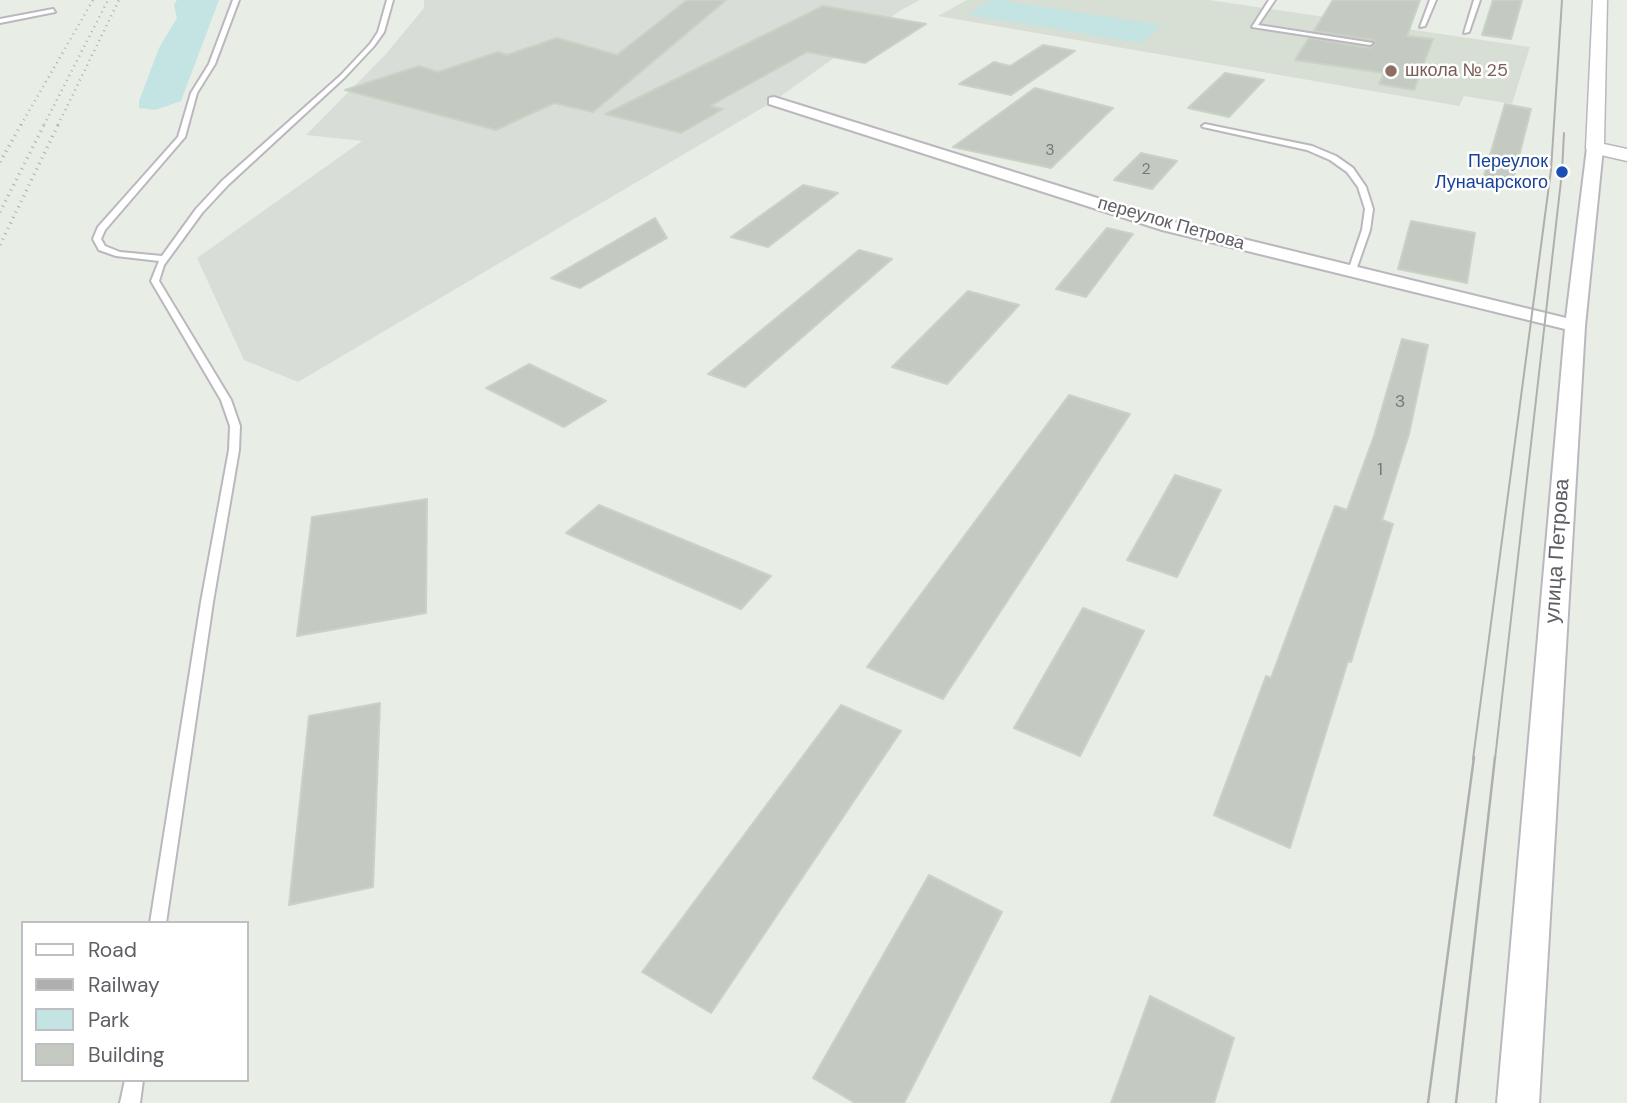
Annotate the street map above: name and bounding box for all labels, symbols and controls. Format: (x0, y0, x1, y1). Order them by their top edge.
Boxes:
place label: школа № 25 (1405, 60, 1508, 82)
marker: школа № 25 (1383, 63, 1399, 79)
house number: 3 (1045, 141, 1055, 161)
place label: Переулок Луначарского (1435, 151, 1548, 194)
house number: 2 (1141, 160, 1151, 180)
marker: Переулок Луначарского (1554, 164, 1570, 180)
street label: переулок Петрова (1095, 193, 1247, 255)
house number: 3 (1395, 391, 1405, 413)
house number: 1 (1377, 459, 1383, 481)
street label: улица Петрова (1540, 478, 1576, 624)
legend (21, 921, 248, 1082)
text: Road (88, 936, 137, 964)
text: Railway (88, 971, 160, 999)
text: Park (88, 1006, 129, 1034)
text: Building (88, 1041, 164, 1069)

